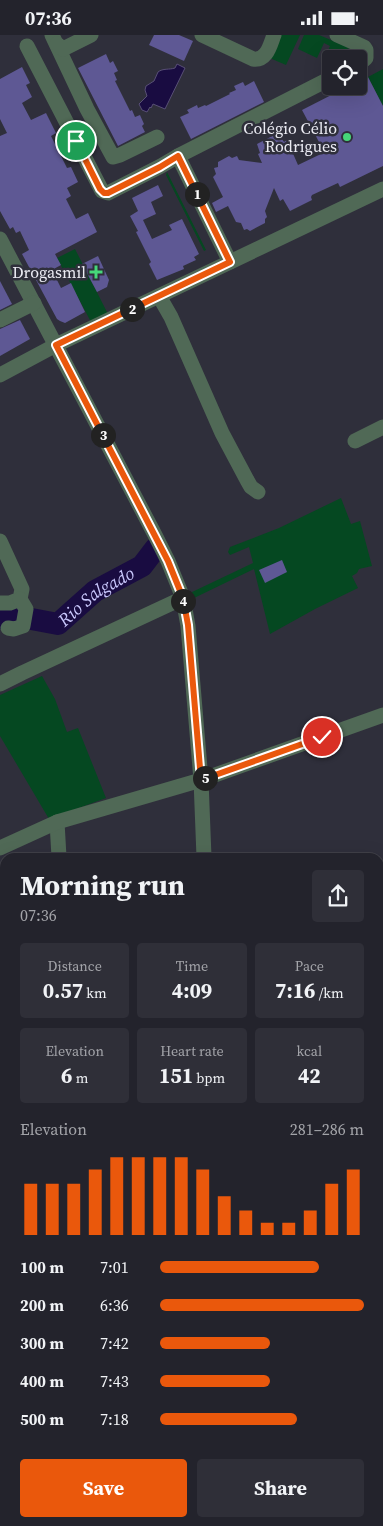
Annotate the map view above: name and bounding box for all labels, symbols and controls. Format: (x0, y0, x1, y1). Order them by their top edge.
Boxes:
text: 07:36 (25, 5, 72, 31)
map controls (322, 50, 367, 95)
button: locate (322, 50, 367, 95)
place label: Colégio Célio Rodrigues (243, 117, 337, 157)
pin (55, 120, 97, 162)
icon: arrive (62, 127, 90, 155)
marker: Colégio Célio Rodrigues (341, 131, 353, 143)
pin: 1 (184, 181, 210, 207)
text: 1 (194, 184, 201, 204)
place label: Drogasmil (12, 261, 86, 283)
marker: Drogasmil (90, 266, 102, 278)
pin: 2 (120, 297, 144, 321)
text: 2 (129, 299, 136, 319)
pin: 3 (90, 423, 116, 447)
text: 3 (100, 425, 107, 445)
water label: Rio Salgado (51, 560, 139, 632)
pin: 4 (170, 589, 196, 613)
text: 4 (180, 591, 187, 611)
pin (301, 716, 343, 758)
icon: check (308, 723, 336, 751)
pin: 5 (192, 765, 218, 791)
text: 5 (202, 768, 209, 788)
text: Morning run (20, 866, 185, 904)
button: share (312, 870, 364, 922)
text: 07:36 (20, 904, 57, 926)
text: Distance (48, 956, 102, 976)
text: Time (176, 956, 208, 976)
text: Pace (295, 956, 324, 976)
text: 0.57 (43, 976, 83, 1005)
text: 4:09 (172, 976, 212, 1005)
text: 7:16 (275, 976, 315, 1005)
text: km (83, 983, 107, 1003)
text: /km (315, 983, 344, 1003)
text: Elevation (45, 1041, 104, 1061)
text: Heart rate (160, 1041, 224, 1061)
text: kcal (297, 1041, 322, 1061)
text: 6 (61, 1061, 72, 1090)
text: 151 (159, 1061, 193, 1090)
text: 42 (298, 1061, 321, 1090)
text: m (72, 1068, 88, 1088)
text: bpm (193, 1068, 225, 1088)
text: Elevation (20, 1118, 87, 1140)
text: 281–286 m (290, 1118, 364, 1140)
text: 100 m (20, 1256, 64, 1278)
text: 7:01 (100, 1256, 129, 1278)
text: 200 m (20, 1294, 64, 1316)
text: 6:36 (100, 1294, 129, 1316)
text: 300 m (20, 1332, 64, 1354)
text: 7:42 (100, 1332, 129, 1354)
text: 400 m (20, 1370, 64, 1392)
text: 7:43 (100, 1370, 129, 1392)
text: 500 m (20, 1408, 64, 1430)
text: 7:18 (100, 1408, 129, 1430)
button: Save (20, 1459, 187, 1517)
button: Share (197, 1459, 364, 1517)

